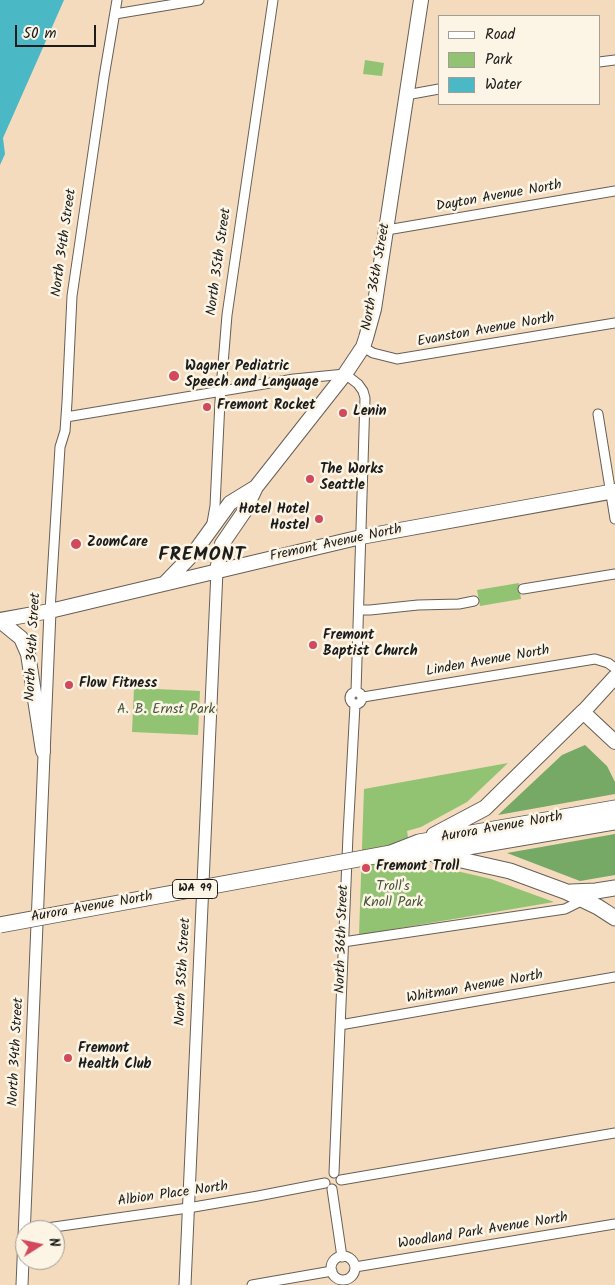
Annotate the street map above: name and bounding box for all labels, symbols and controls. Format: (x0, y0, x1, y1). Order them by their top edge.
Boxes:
scale bar (18, 15, 99, 47)
legend (438, 15, 600, 105)
text: 50 m (23, 22, 57, 46)
text: Road (485, 23, 515, 47)
text: Park (485, 48, 512, 72)
text: Water (485, 73, 521, 97)
street label: Dayton Avenue North (435, 178, 563, 216)
street label: North 34th Street (49, 188, 81, 298)
street label: North 35th Street (204, 207, 236, 317)
street label: North 36th Street (359, 222, 395, 332)
street label: Evanston Avenue North (416, 311, 556, 351)
place label: Wagner Pediatric Speech and Language (185, 360, 319, 392)
marker: Wagner Pediatric Speech and Language (167, 369, 181, 383)
place label: Fremont Rocket (217, 399, 315, 415)
marker: Fremont Rocket (201, 401, 213, 413)
place label: Lenin (353, 405, 387, 421)
marker: Lenin (337, 407, 349, 419)
place label: The Works Seattle (320, 463, 384, 496)
marker: The Works Seattle (304, 473, 316, 485)
place label: Hotel Hotel Hostel (239, 503, 309, 536)
marker: Hotel Hotel Hostel (313, 513, 325, 525)
street label: Fremont Avenue North (269, 522, 403, 566)
place label: ZoomCare (87, 536, 148, 552)
marker: ZoomCare (69, 537, 83, 551)
district label: FREMONT (157, 546, 247, 568)
street label: North 34th Street (23, 592, 45, 702)
place label: Fremont Baptist Church (323, 629, 418, 662)
marker: Fremont Baptist Church (307, 639, 319, 651)
street label: Linden Avenue North (425, 643, 551, 681)
place label: Flow Fitness (79, 677, 157, 693)
marker: Flow Fitness (63, 679, 75, 691)
park label: A. B. Ernst Park (117, 703, 215, 719)
street label: Aurora Avenue North (440, 809, 564, 847)
place label: Fremont Troll (376, 860, 459, 876)
marker: Fremont Troll (360, 862, 372, 874)
road number: WA 99 (172, 880, 218, 899)
park label: Troll's Knoll Park (363, 880, 423, 912)
street label: North 36th Street (333, 884, 353, 994)
street label: Aurora Avenue North (30, 889, 154, 927)
street label: North 35th Street (173, 917, 195, 1027)
street label: Whitman Avenue North (405, 968, 545, 1008)
street label: North 34th Street (6, 997, 28, 1107)
place label: Fremont Health Club (78, 1042, 151, 1074)
marker: Fremont Health Club (62, 1052, 74, 1064)
street label: Albion Place North (117, 1179, 229, 1211)
street label: Woodland Park Avenue North (397, 1210, 569, 1254)
north arrow (15, 1220, 65, 1270)
text: N (42, 1236, 65, 1249)

